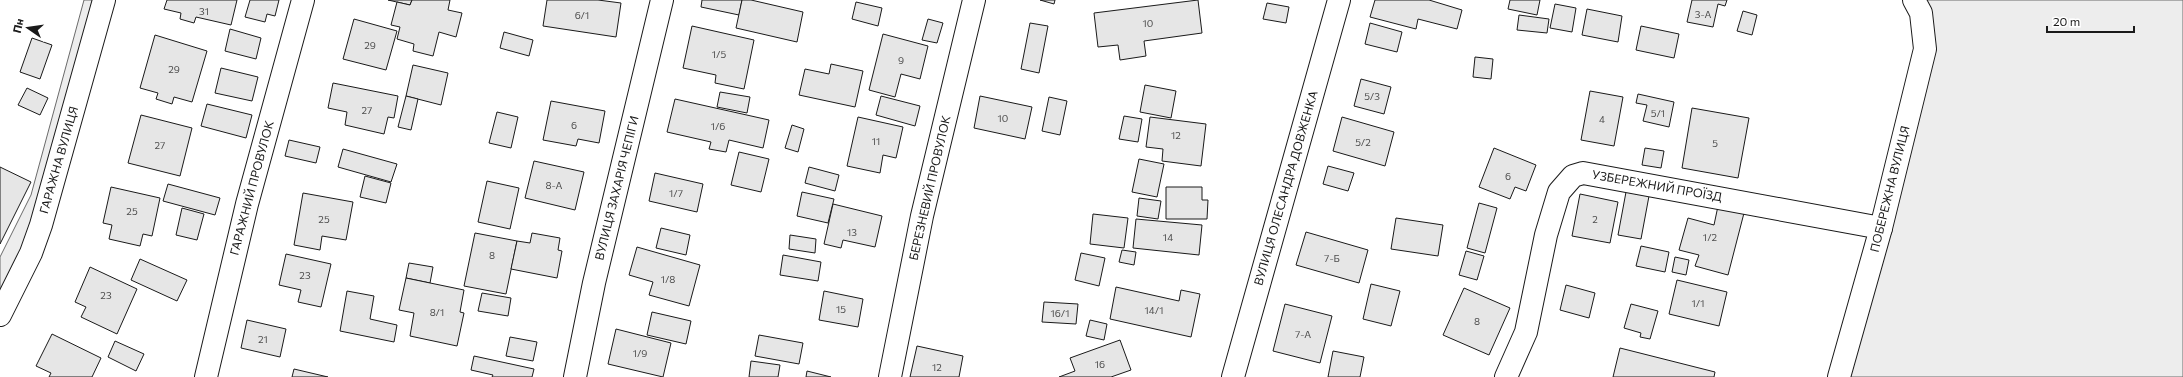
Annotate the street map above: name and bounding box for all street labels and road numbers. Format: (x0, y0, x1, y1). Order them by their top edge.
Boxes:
street label: ВУЛИЦЯ ОЛЕСАНДРА ДОВЖЕНКА (1250, 89, 1320, 287)
street label: ГАРАЖНА ВУЛИЦЯ (36, 104, 80, 215)
street label: ВУЛИЦЯ ЗАХАРІЯ ЧЕПІГИ (591, 114, 641, 261)
street label: БЕРЕЗНЕВИЙ ПРОВУЛОК (906, 114, 953, 262)
street label: ГАРАЖНИЙ ПРОВУЛОК (226, 119, 276, 257)
street label: ПОБЕРЕЖНА ВУЛИЦЯ (1867, 124, 1912, 253)
street label: УЗБЕРЕЖНИЙ ПРОЇЗД (1591, 167, 1724, 203)

